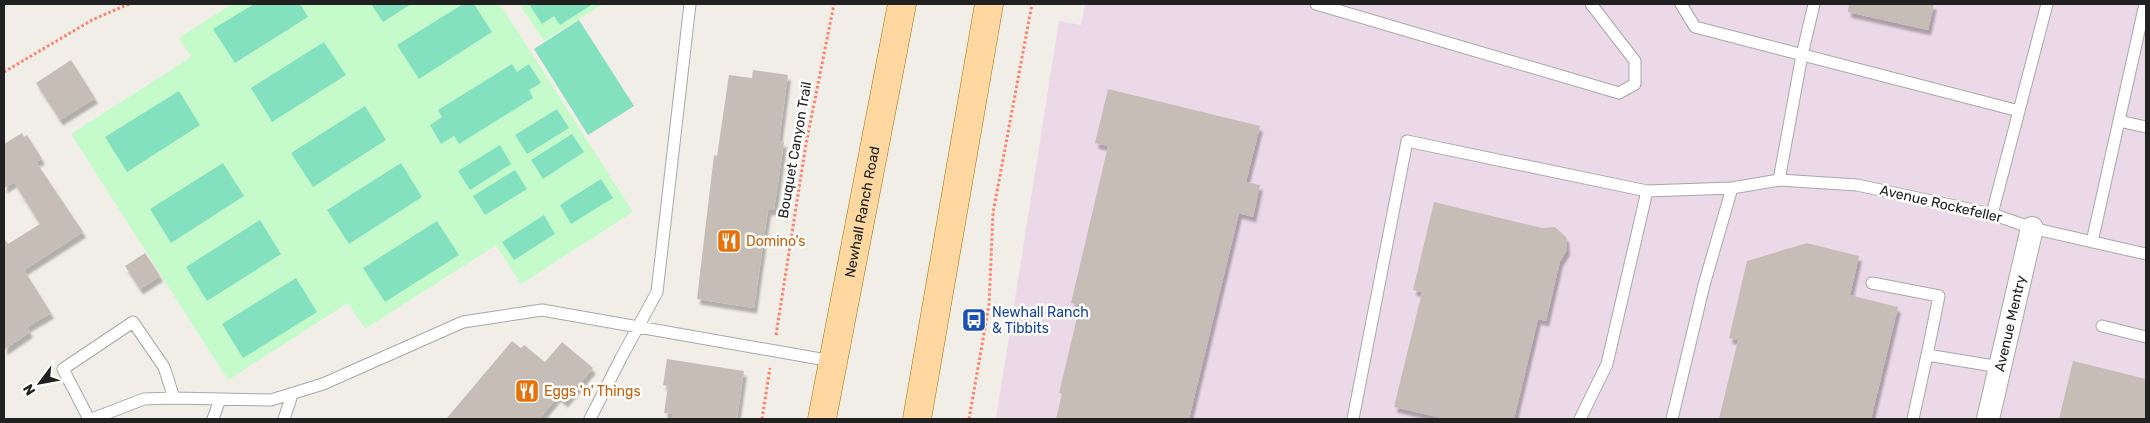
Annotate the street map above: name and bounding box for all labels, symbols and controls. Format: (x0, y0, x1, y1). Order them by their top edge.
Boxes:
street label: Bouquet Canyon Trail (775, 80, 815, 220)
street label: Newhall Ranch Road (841, 145, 883, 279)
street label: Avenue Rockefeller (1878, 182, 2004, 226)
restaurant icon: Domino's (716, 228, 742, 254)
place label: Domino's (746, 233, 806, 250)
street label: Avenue Mentry (1991, 273, 2029, 373)
place label: Newhall Ranch & Tibbits (992, 304, 1089, 337)
bus stop icon: Newhall Ranch & Tibbits (961, 307, 987, 333)
north arrow (15, 358, 65, 408)
restaurant icon: Eggs 'n' Things (514, 378, 540, 404)
text: N (20, 381, 39, 398)
place label: Eggs 'n' Things (544, 383, 641, 400)

